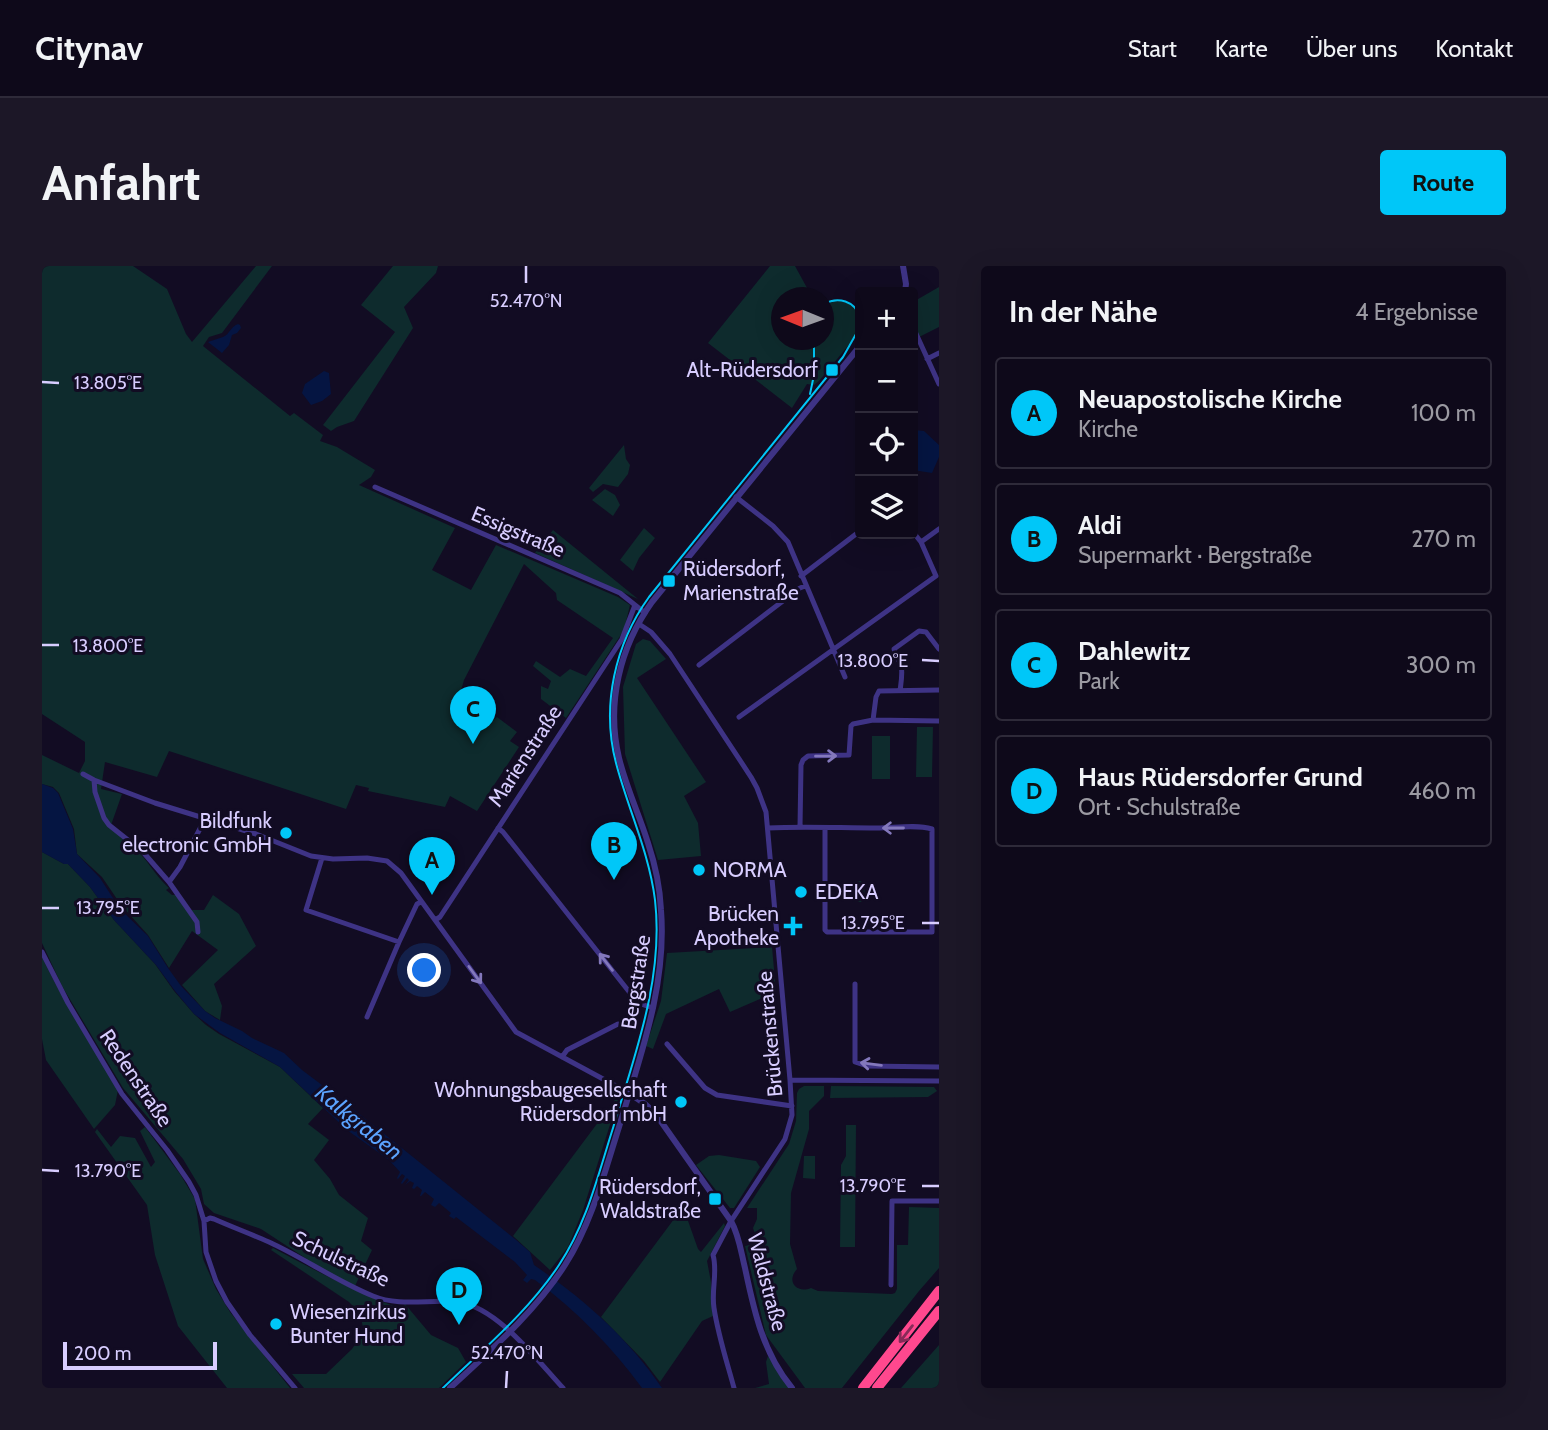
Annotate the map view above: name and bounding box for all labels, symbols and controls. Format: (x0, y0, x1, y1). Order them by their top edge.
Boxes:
text: Citynav (35, 28, 143, 68)
text: Start (1128, 34, 1177, 63)
text: Karte (1215, 34, 1268, 63)
text: Über uns (1306, 34, 1397, 63)
text: Kontakt (1435, 34, 1513, 63)
button: Route (1380, 150, 1506, 215)
text: Anfahrt (42, 153, 200, 212)
north arrow (771, 287, 834, 350)
map controls (855, 287, 918, 539)
button: + (855, 287, 918, 350)
text: 52.470°N (490, 290, 562, 312)
text: In der Nähe (1009, 293, 1158, 330)
text: 4 Ergebnisse (1355, 298, 1478, 326)
button: − (855, 350, 918, 413)
place label: Alt-Rüdersdorf (686, 357, 818, 382)
marker: Alt-Rüdersdorf (824, 362, 840, 378)
text: 13.805°E (74, 372, 142, 394)
text: Neuapostolische Kirche (1078, 383, 1342, 415)
text: A (1027, 399, 1041, 427)
text: 100 m (1411, 399, 1476, 427)
button: locate (855, 413, 918, 476)
text: Kirche (1078, 415, 1138, 443)
button: layers (855, 476, 918, 539)
street label: Essigstraße (468, 501, 569, 562)
text: Aldi (1078, 509, 1122, 541)
text: B (1027, 525, 1041, 553)
text: 270 m (1411, 525, 1476, 553)
text: Supermarkt · Bergstraße (1078, 541, 1312, 569)
place label: Rüdersdorf, Marienstraße (683, 556, 799, 605)
marker: Rüdersdorf, Marienstraße (661, 573, 677, 589)
text: 13.800°E (73, 635, 143, 657)
text: Dahlewitz (1078, 635, 1190, 667)
text: 13.800°E (838, 650, 908, 672)
text: C (1027, 651, 1041, 679)
text: 300 m (1406, 651, 1476, 679)
text: Park (1078, 667, 1119, 695)
pin: C (450, 686, 496, 744)
street label: Marienstraße (483, 700, 567, 811)
one-way arrow (815, 749, 838, 762)
text: Haus Rüdersdorfer Grund (1078, 761, 1363, 793)
text: D (1026, 777, 1042, 805)
text: 460 m (1408, 777, 1476, 805)
text: Ort · Schulstraße (1078, 793, 1241, 821)
place label: Bildfunk electronic GmbH (122, 808, 273, 857)
one-way arrow (882, 821, 905, 835)
pin: B (591, 822, 637, 880)
marker: Bildfunk electronic GmbH (278, 825, 294, 841)
pin: A (409, 837, 455, 895)
place label: NORMA (713, 857, 787, 882)
marker: NORMA (691, 862, 707, 878)
place label: EDEKA (815, 879, 878, 904)
marker: EDEKA (793, 884, 809, 900)
text: 13.795°E (76, 897, 140, 919)
place label: Brücken Apotheke (694, 901, 779, 950)
text: 13.795°E (841, 912, 905, 934)
marker: Brücken Apotheke (785, 918, 801, 934)
street label: Bergstraße (616, 933, 655, 1031)
your location (407, 953, 441, 987)
one-way arrow (598, 954, 613, 972)
one-way arrow (468, 965, 482, 984)
street label: Brückenstraße (752, 970, 787, 1098)
street label: Redenstraße (95, 1024, 178, 1131)
one-way arrow (860, 1058, 883, 1071)
place label: Wohnungsbaugesellschaft Rüdersdorf mbH (434, 1077, 667, 1126)
water label: Kalkgraben (310, 1078, 408, 1166)
marker: Wohnungsbaugesellschaft Rüdersdorf mbH (673, 1094, 689, 1110)
text: 13.790°E (75, 1160, 141, 1182)
place label: Rüdersdorf, Waldstraße (599, 1174, 701, 1223)
text: 13.790°E (840, 1175, 906, 1197)
marker: Rüdersdorf, Waldstraße (707, 1191, 723, 1207)
street label: Schulstraße (289, 1225, 394, 1292)
street label: Waldstraße (742, 1230, 793, 1334)
pin: D (436, 1267, 482, 1325)
place label: Wiesenzirkus Bunter Hund (290, 1299, 407, 1348)
marker: Wiesenzirkus Bunter Hund (268, 1316, 284, 1332)
one-way arrow (898, 1324, 913, 1342)
scale bar (63, 1339, 217, 1371)
text: 200 m (74, 1342, 131, 1365)
text: 52.470°N (471, 1342, 543, 1364)

